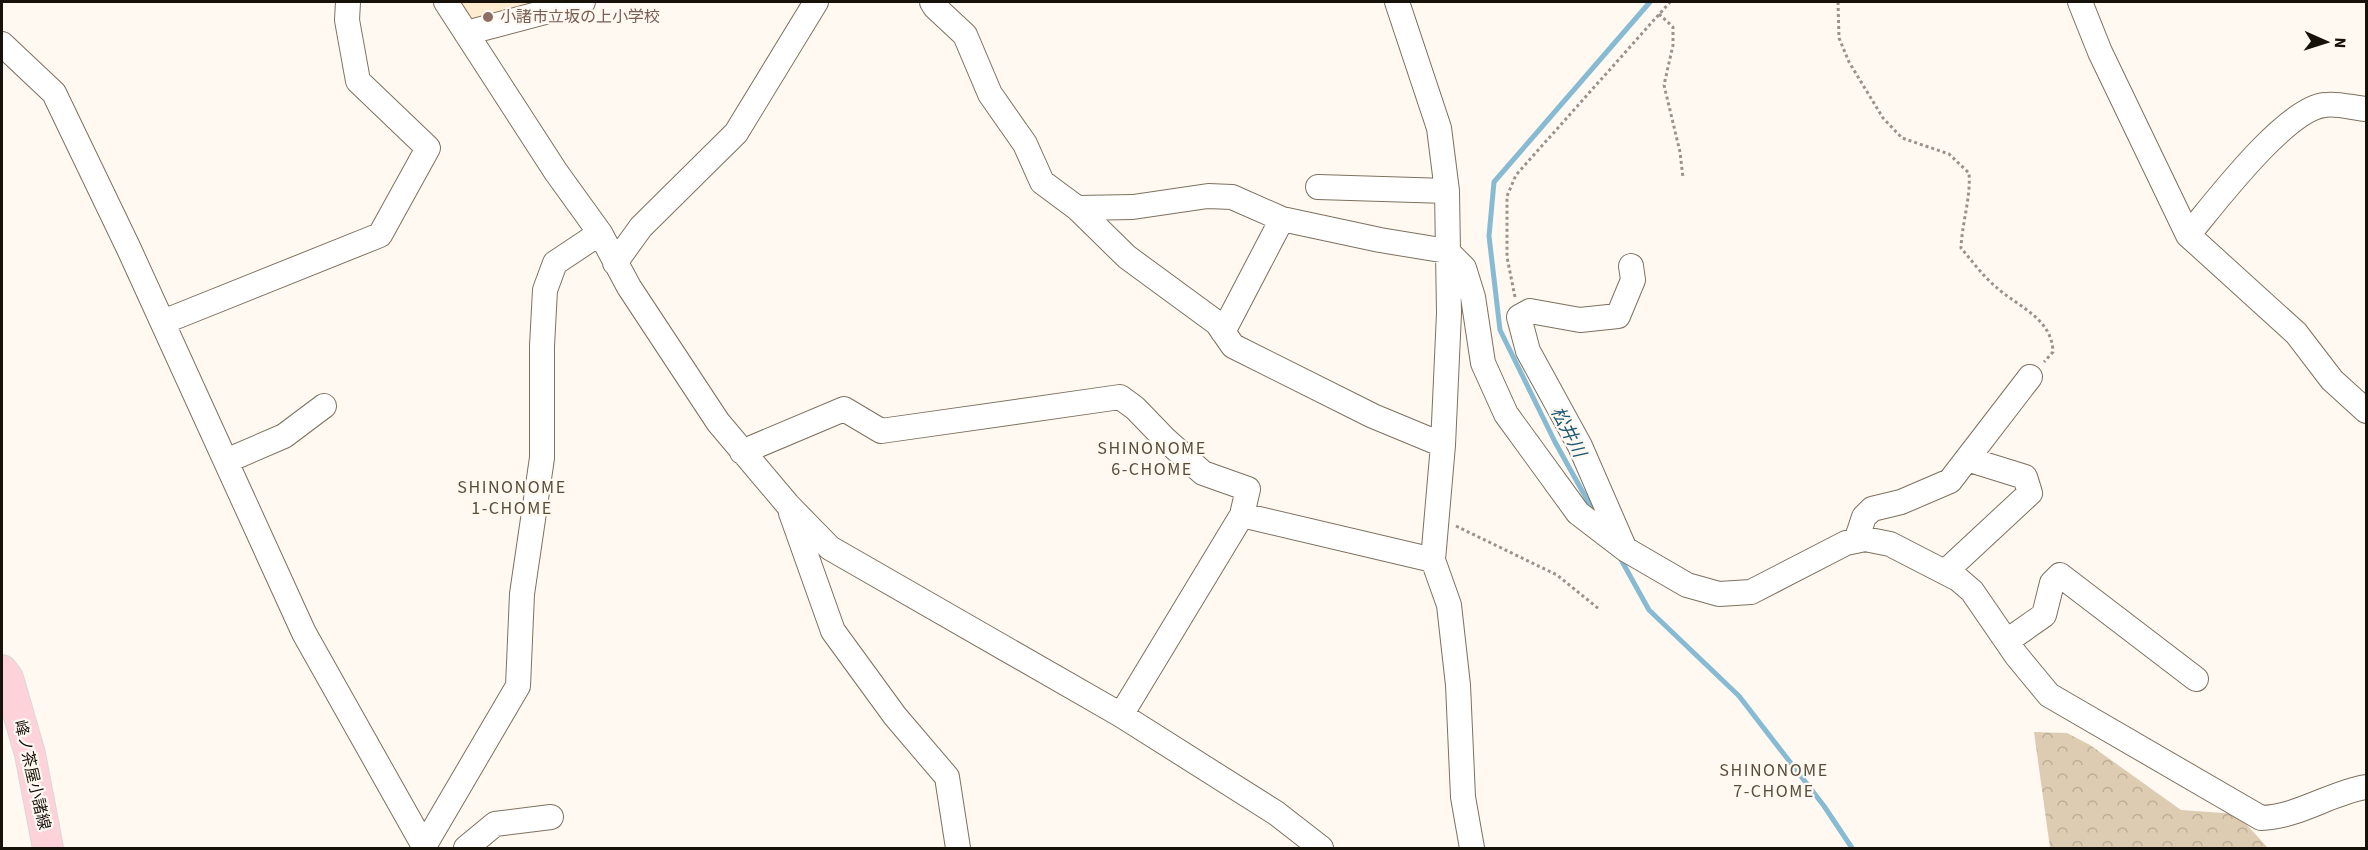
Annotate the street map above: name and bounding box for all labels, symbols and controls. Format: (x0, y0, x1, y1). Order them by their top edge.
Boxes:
place label: 小諸市立坂の上小学校 (500, 6, 660, 28)
marker: 小諸市立坂の上小学校 (481, 10, 495, 24)
north arrow (2296, 12, 2356, 72)
text: N (2329, 37, 2351, 49)
water label: 松井川 (1545, 402, 1592, 464)
district label: SHINONOME 6-CHOME (1097, 436, 1207, 482)
district label: SHINONOME 1-CHOME (457, 475, 567, 521)
street label: 峰ノ茶屋小諸線 (9, 718, 55, 832)
district label: SHINONOME 7-CHOME (1719, 758, 1829, 804)

